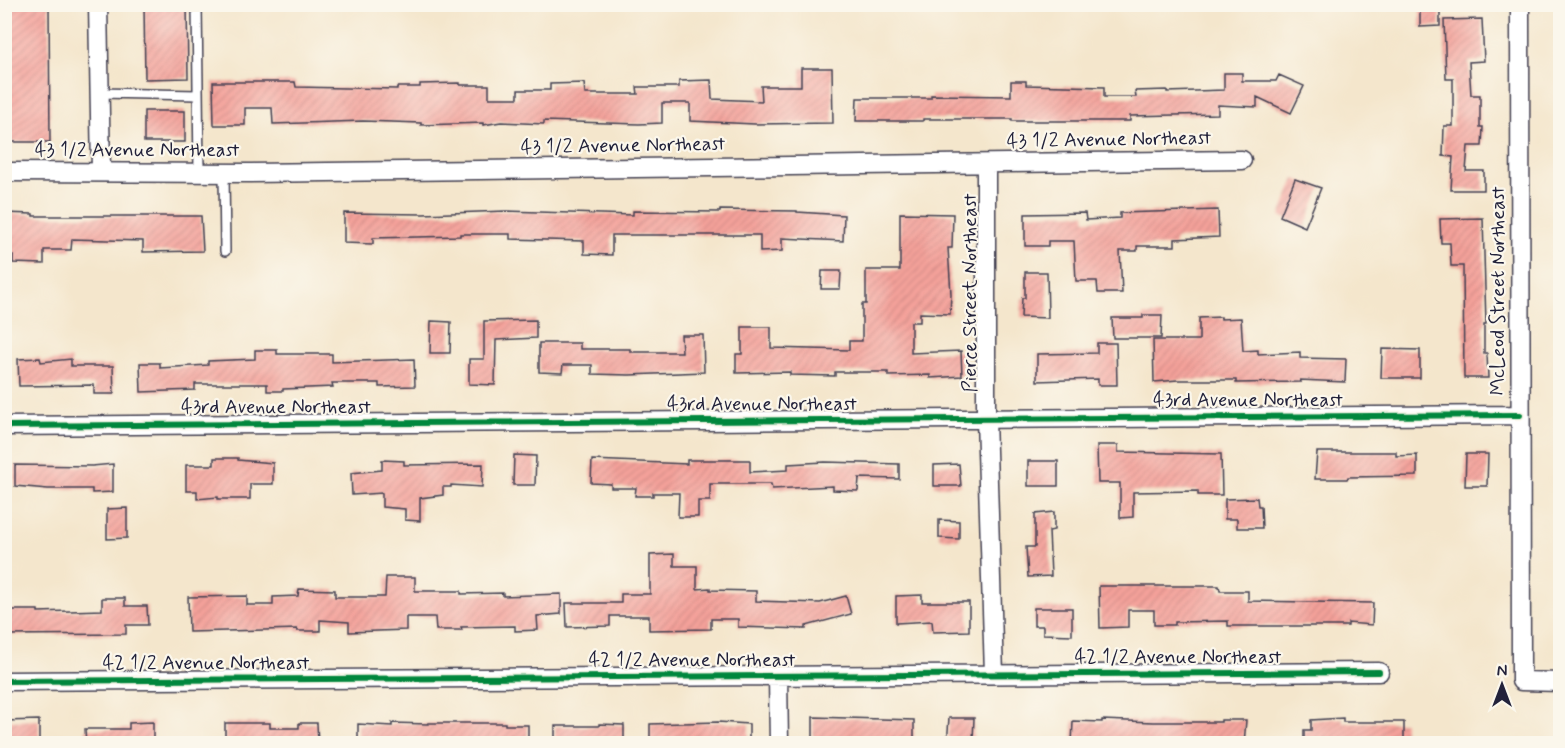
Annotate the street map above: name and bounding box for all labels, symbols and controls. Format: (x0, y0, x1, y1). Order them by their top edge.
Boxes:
street label: 43 1/2 Avenue Northeast (1006, 125, 1212, 155)
street label: 43 1/2 Avenue Northeast (520, 131, 726, 161)
street label: 43 1/2 Avenue Northeast (35, 137, 240, 164)
street label: McLeod Street Northeast (1485, 186, 1512, 396)
street label: Pierce Street Northeast (957, 193, 984, 392)
street label: 43rd Avenue Northeast (1153, 387, 1343, 414)
street label: 43rd Avenue Northeast (667, 391, 857, 418)
street label: 43rd Avenue Northeast (181, 394, 371, 421)
street label: 42 1/2 Avenue Northeast (1075, 644, 1282, 671)
street label: 42 1/2 Avenue Northeast (589, 647, 796, 674)
street label: 42 1/2 Avenue Northeast (103, 650, 310, 677)
north arrow (1472, 655, 1532, 715)
text: N (1497, 661, 1507, 682)

